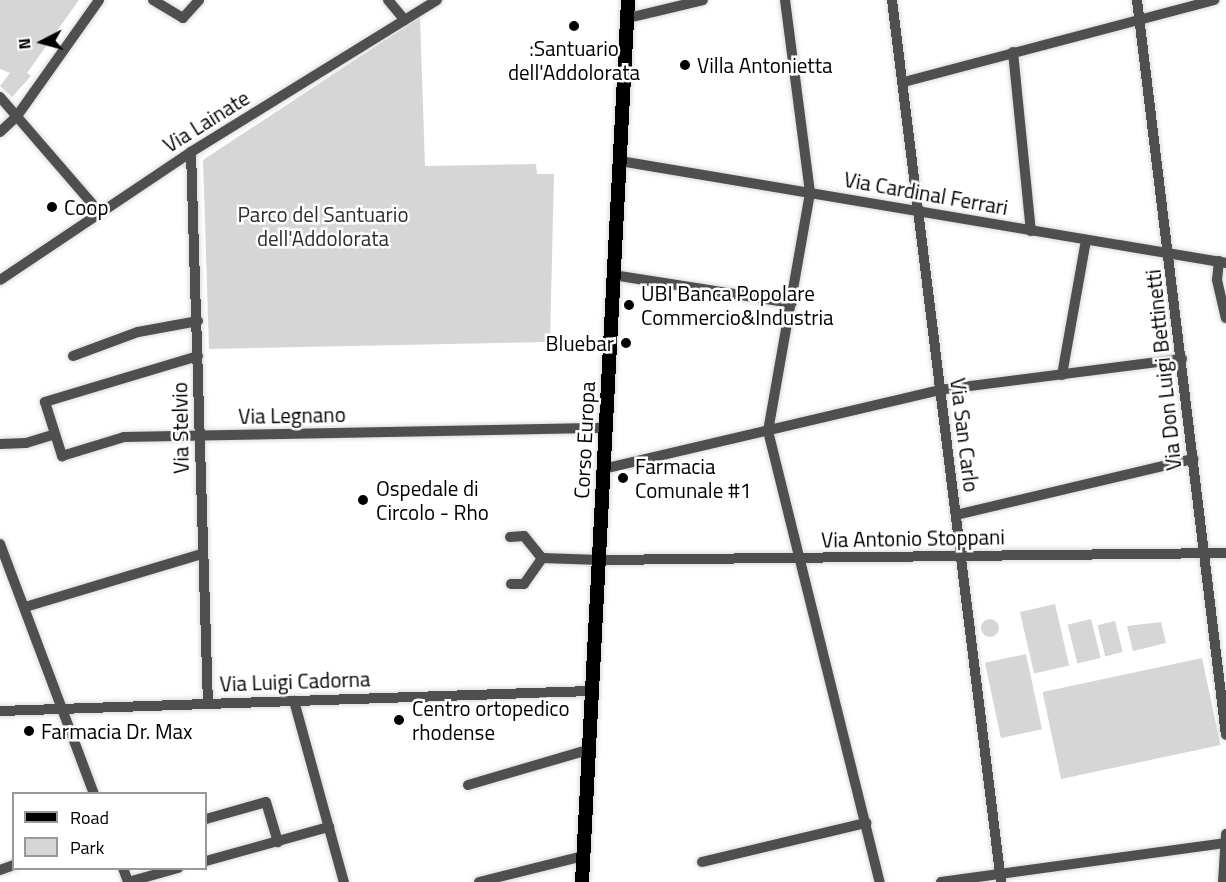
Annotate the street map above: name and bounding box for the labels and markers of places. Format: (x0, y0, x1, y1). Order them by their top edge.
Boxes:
marker: :Santuario dell'Addolorata (567, 19, 581, 33)
place label: :Santuario dell'Addolorata (508, 35, 640, 85)
place label: Villa Antonietta (697, 52, 833, 78)
marker: Villa Antonietta (678, 58, 692, 72)
place label: Coop (64, 194, 108, 220)
marker: Coop (45, 200, 59, 214)
place label: UBI Banca Popolare Commercio&Industria (641, 280, 834, 330)
marker: UBI Banca Popolare Commercio&Industria (622, 298, 636, 312)
place label: Bluebar (546, 330, 614, 356)
marker: Bluebar (619, 336, 633, 350)
place label: Farmacia Comunale #1 (635, 453, 751, 503)
marker: Farmacia Comunale #1 (616, 471, 630, 485)
place label: Ospedale di Circolo - Rho (376, 475, 489, 525)
marker: Ospedale di Circolo - Rho (354, 491, 372, 509)
place label: Centro ortopedico rhodense (412, 695, 569, 745)
marker: Centro ortopedico rhodense (390, 711, 408, 729)
place label: Farmacia Dr. Max (41, 718, 193, 744)
marker: Farmacia Dr. Max (22, 724, 36, 738)

